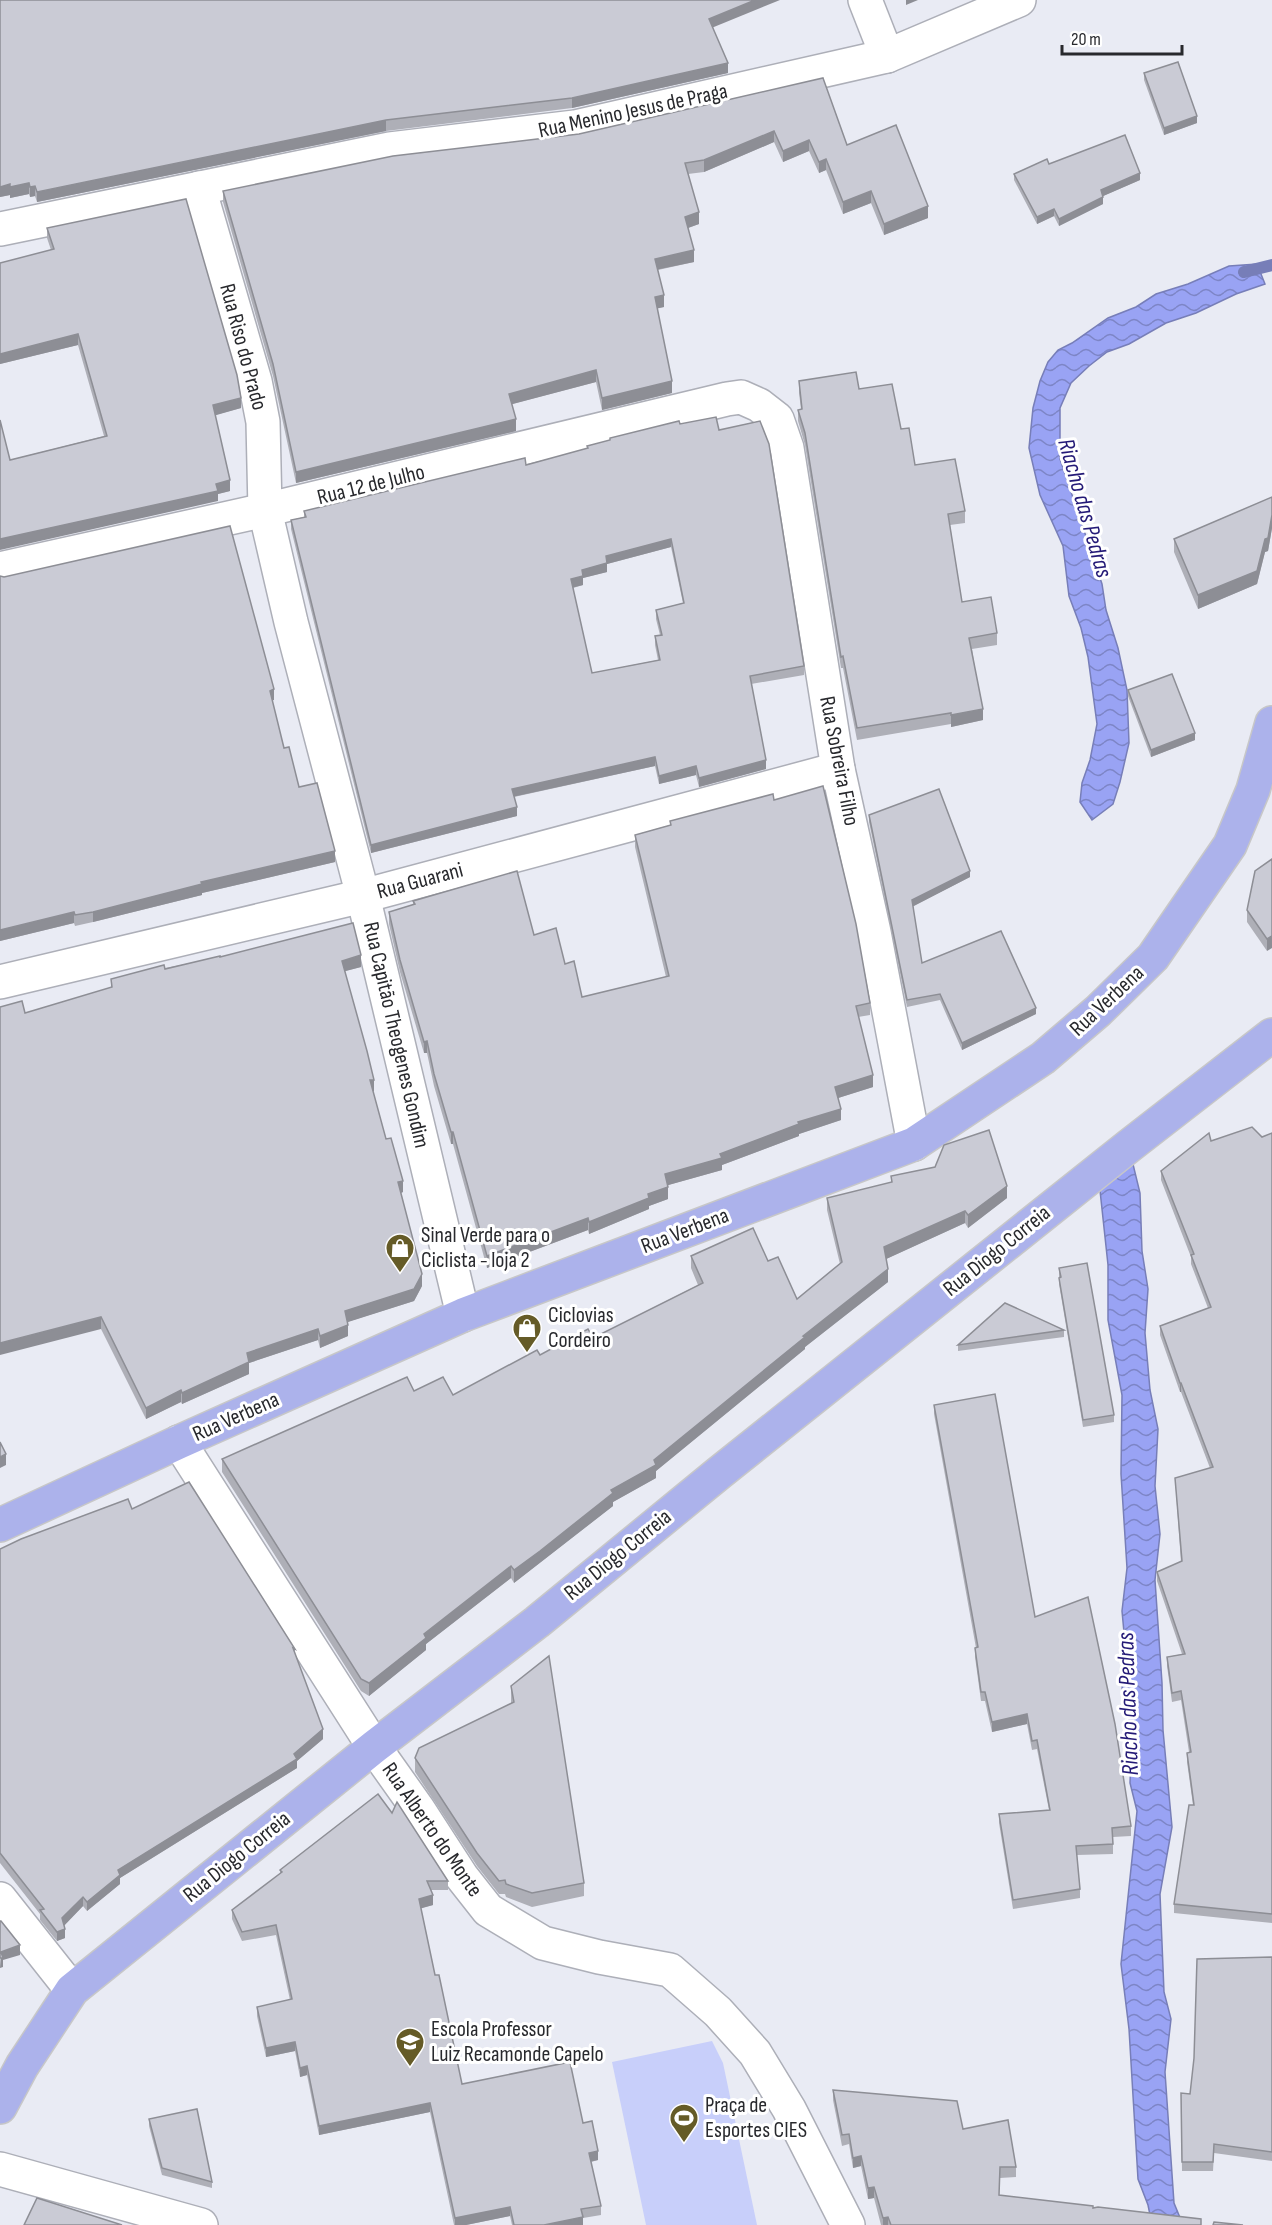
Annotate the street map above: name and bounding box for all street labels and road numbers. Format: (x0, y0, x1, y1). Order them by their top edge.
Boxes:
street label: Rua Menino Jesus de Praga (536, 78, 730, 144)
street label: Rua Riso do Prado (213, 281, 273, 413)
street label: Rua 12 de Julho (315, 459, 427, 511)
street label: Rua Sobreira Filho (813, 694, 865, 828)
street label: Rua Guarani (374, 857, 466, 905)
street label: Rua Capitão Theogenes Gondim (357, 919, 435, 1151)
street label: Rua Verbena (1064, 960, 1150, 1042)
street label: Rua Diogo Correia (938, 1200, 1056, 1302)
street label: Rua Verbena (637, 1202, 733, 1260)
street label: Rua Verbena (189, 1386, 283, 1448)
street label: Rua Diogo Correia (559, 1504, 677, 1606)
street label: Rua Alberto do Monte (376, 1758, 488, 1902)
street label: Rua Diogo Correia (178, 1806, 296, 1908)

